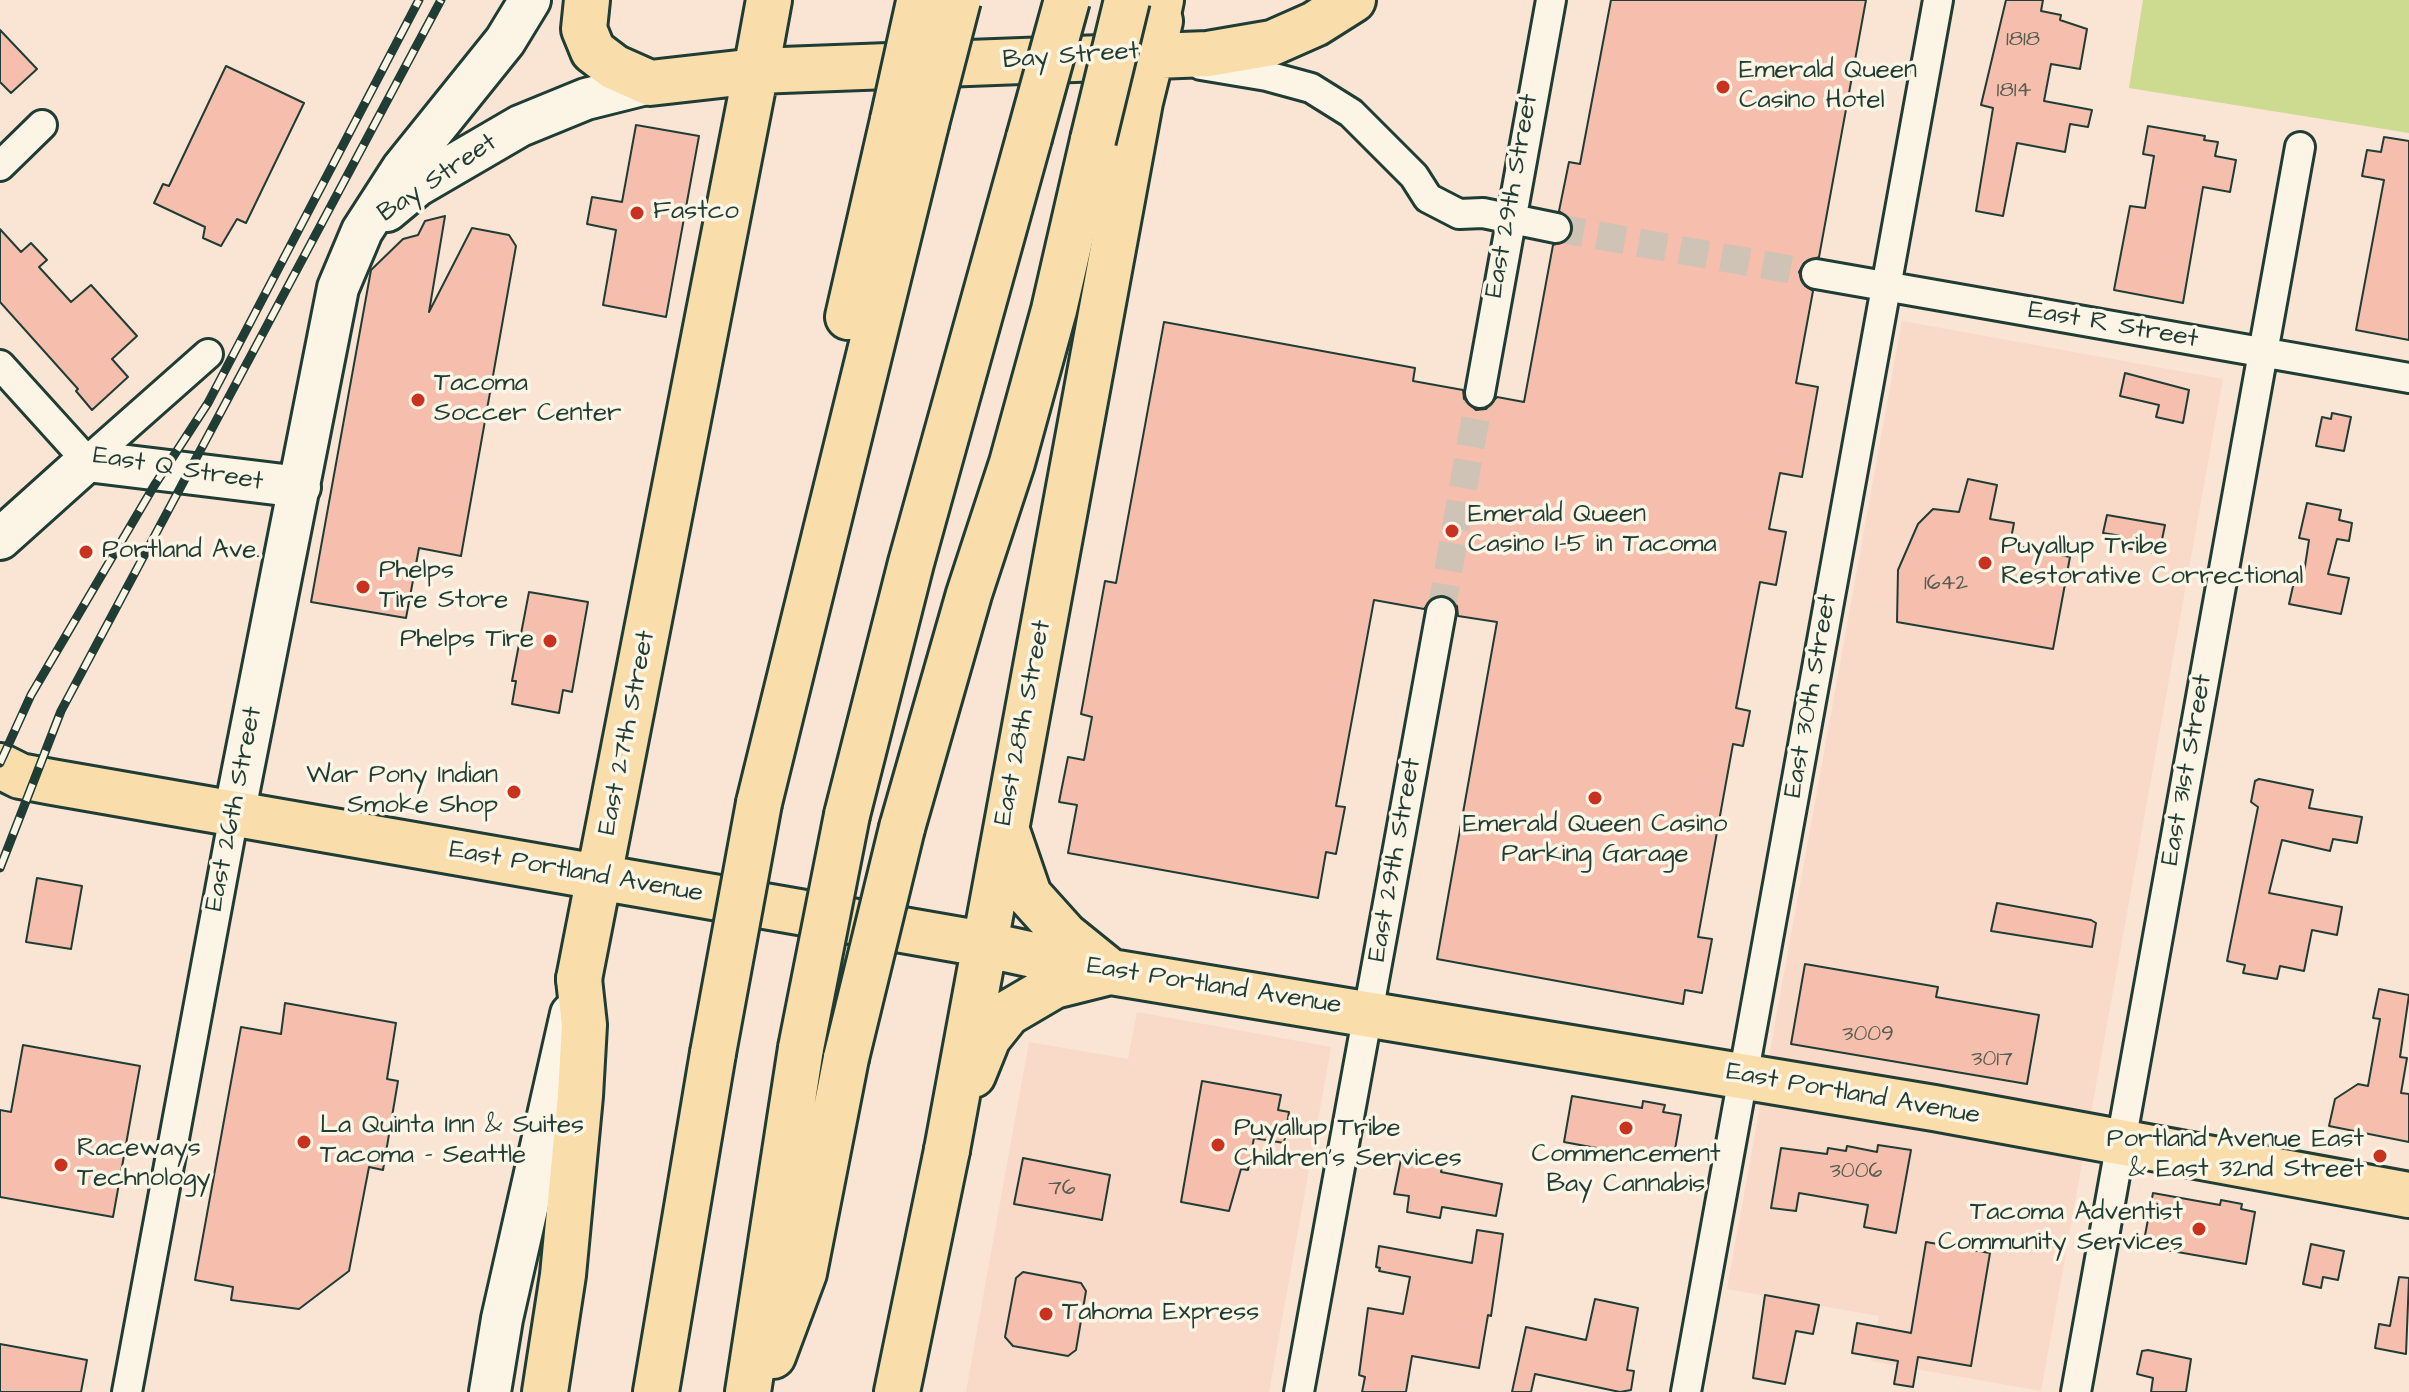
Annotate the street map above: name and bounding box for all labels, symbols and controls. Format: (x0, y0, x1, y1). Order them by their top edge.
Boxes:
house number: 1818 (2006, 27, 2040, 53)
street label: Bay Street (1002, 37, 1140, 77)
place label: Emerald Queen Casino Hotel (1739, 56, 1917, 118)
marker: Emerald Queen Casino Hotel (1714, 78, 1732, 96)
house number: 1814 (1997, 78, 2031, 104)
street label: East 29th Street (1480, 92, 1546, 300)
street label: Bay Street (373, 128, 503, 230)
place label: Fastco (653, 197, 739, 229)
marker: Fastco (628, 204, 646, 222)
street label: East R Street (2026, 296, 2200, 356)
place label: Tacoma Soccer Center (434, 369, 621, 430)
marker: Tacoma Soccer Center (409, 391, 427, 409)
street label: East Q Street (91, 441, 265, 499)
place label: Emerald Queen Casino I-5 in Tacoma (1468, 500, 1717, 562)
marker: Emerald Queen Casino I-5 in Tacoma (1443, 522, 1461, 540)
place label: Puyallup Tribe Restorative Correctional (2001, 532, 2303, 594)
place label: Portland Ave. (102, 536, 260, 568)
marker: Portland Ave. (77, 543, 95, 561)
marker: Puyallup Tribe Restorative Correctional (1976, 554, 1994, 572)
place label: Phelps Tire Store (379, 556, 508, 618)
house number: 1642 (1924, 571, 1968, 597)
marker: Phelps Tire Store (354, 578, 372, 596)
street label: East 30th Street (1779, 592, 1845, 800)
street label: East 28th Street (989, 618, 1059, 828)
place label: Phelps Tire (400, 625, 534, 657)
street label: East 27th Street (593, 628, 663, 838)
marker: Phelps Tire (541, 632, 559, 650)
street label: East 31st Street (2156, 672, 2220, 868)
street label: East 26th Street (200, 704, 270, 914)
street label: East 29th Street (1363, 756, 1429, 964)
place label: War Pony Indian Smoke Shop (306, 761, 498, 822)
marker: War Pony Indian Smoke Shop (505, 783, 523, 801)
marker: Emerald Queen Casino Parking Garage (1586, 789, 1604, 807)
place label: Emerald Queen Casino Parking Garage (1463, 810, 1727, 872)
street label: East Portland Avenue (447, 835, 705, 911)
street label: East Portland Avenue (1085, 951, 1343, 1023)
house number: 3009 (1842, 1022, 1894, 1048)
house number: 3017 (1971, 1047, 2013, 1073)
street label: East Portland Avenue (1724, 1057, 1982, 1133)
place label: La Quinta Inn & Suites Tacoma - Seattle (320, 1111, 584, 1172)
place label: Puyallup Tribe Children's Services (1234, 1114, 1462, 1176)
marker: Commencement Bay Cannabis (1617, 1119, 1635, 1137)
place label: Portland Avenue East & East 32nd Street (2107, 1125, 2364, 1186)
marker: La Quinta Inn & Suites Tacoma - Seattle (295, 1133, 313, 1151)
place label: Raceways Technology (77, 1134, 211, 1196)
marker: Puyallup Tribe Children's Services (1209, 1136, 1227, 1154)
place label: Commencement Bay Cannabis (1532, 1140, 1720, 1202)
marker: Portland Avenue East & East 32nd Street (2371, 1147, 2389, 1165)
marker: Raceways Technology (52, 1156, 70, 1174)
house number: 3006 (1830, 1159, 1882, 1185)
house number: 76 (1048, 1176, 1076, 1202)
place label: Tacoma Adventist Community Services (1938, 1198, 2183, 1260)
marker: Tacoma Adventist Community Services (2190, 1220, 2208, 1238)
place label: Tahoma Express (1062, 1298, 1259, 1330)
marker: Tahoma Express (1037, 1305, 1055, 1323)

